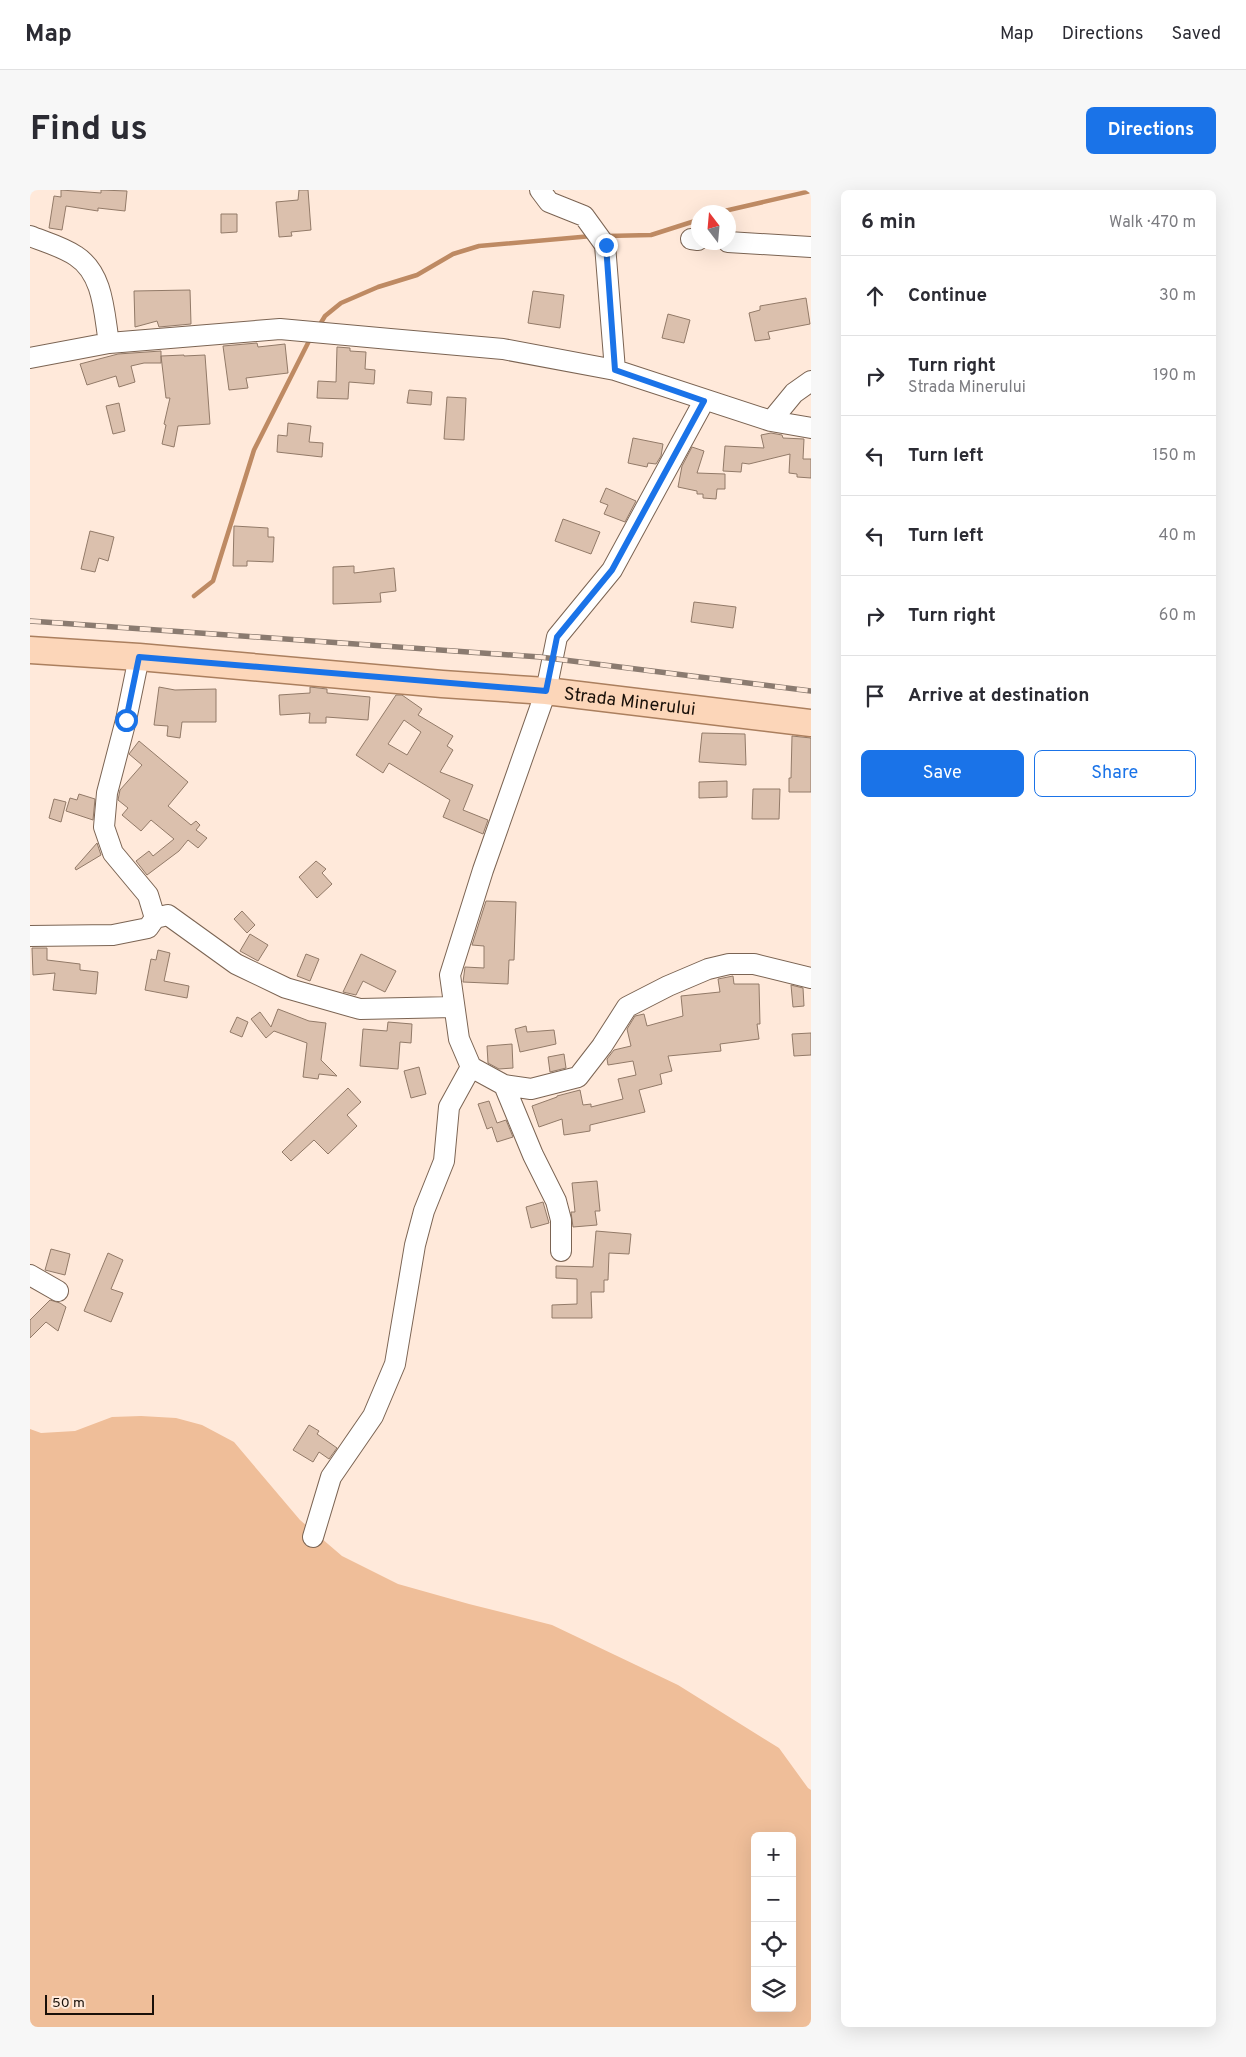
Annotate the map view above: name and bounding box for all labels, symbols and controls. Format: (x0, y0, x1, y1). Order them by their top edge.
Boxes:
text: Map (25, 20, 72, 50)
text: Map (1000, 23, 1034, 46)
text: Directions (1062, 23, 1144, 46)
text: Saved (1172, 23, 1221, 46)
button: Directions (1086, 107, 1216, 154)
text: Find us (30, 108, 148, 152)
north arrow (691, 205, 736, 250)
text: 6 min (861, 209, 916, 236)
text: Walk · 470 m (1109, 213, 1196, 233)
route end (595, 234, 618, 257)
icon: ahead (861, 282, 889, 310)
text: Continue (908, 284, 987, 308)
text: 30 m (1159, 286, 1196, 306)
text: Turn right (908, 354, 996, 378)
icon: right (861, 362, 889, 390)
text: 190 m (1153, 366, 1196, 386)
text: Strada Minerului (908, 378, 1026, 398)
icon: left (861, 442, 889, 470)
text: Turn left (908, 444, 984, 468)
text: 150 m (1153, 446, 1196, 466)
icon: left (861, 522, 889, 550)
text: Turn left (908, 524, 984, 548)
text: 40 m (1158, 526, 1196, 546)
icon: right (861, 602, 889, 630)
text: Turn right (908, 604, 996, 628)
text: 60 m (1159, 606, 1196, 626)
icon: arrive (861, 682, 889, 710)
street label: Strada Minerului (562, 683, 697, 722)
text: Arrive at destination (908, 684, 1089, 708)
route start (115, 709, 138, 732)
button: Save (861, 750, 1024, 797)
button: Share (1034, 750, 1196, 797)
map controls (751, 1832, 796, 2012)
button: + (751, 1832, 796, 1877)
button: − (751, 1877, 796, 1922)
button: locate (751, 1922, 796, 1967)
button: layers (751, 1967, 796, 2012)
scale bar (45, 1992, 154, 2015)
text: 50 m (52, 1995, 85, 2012)

